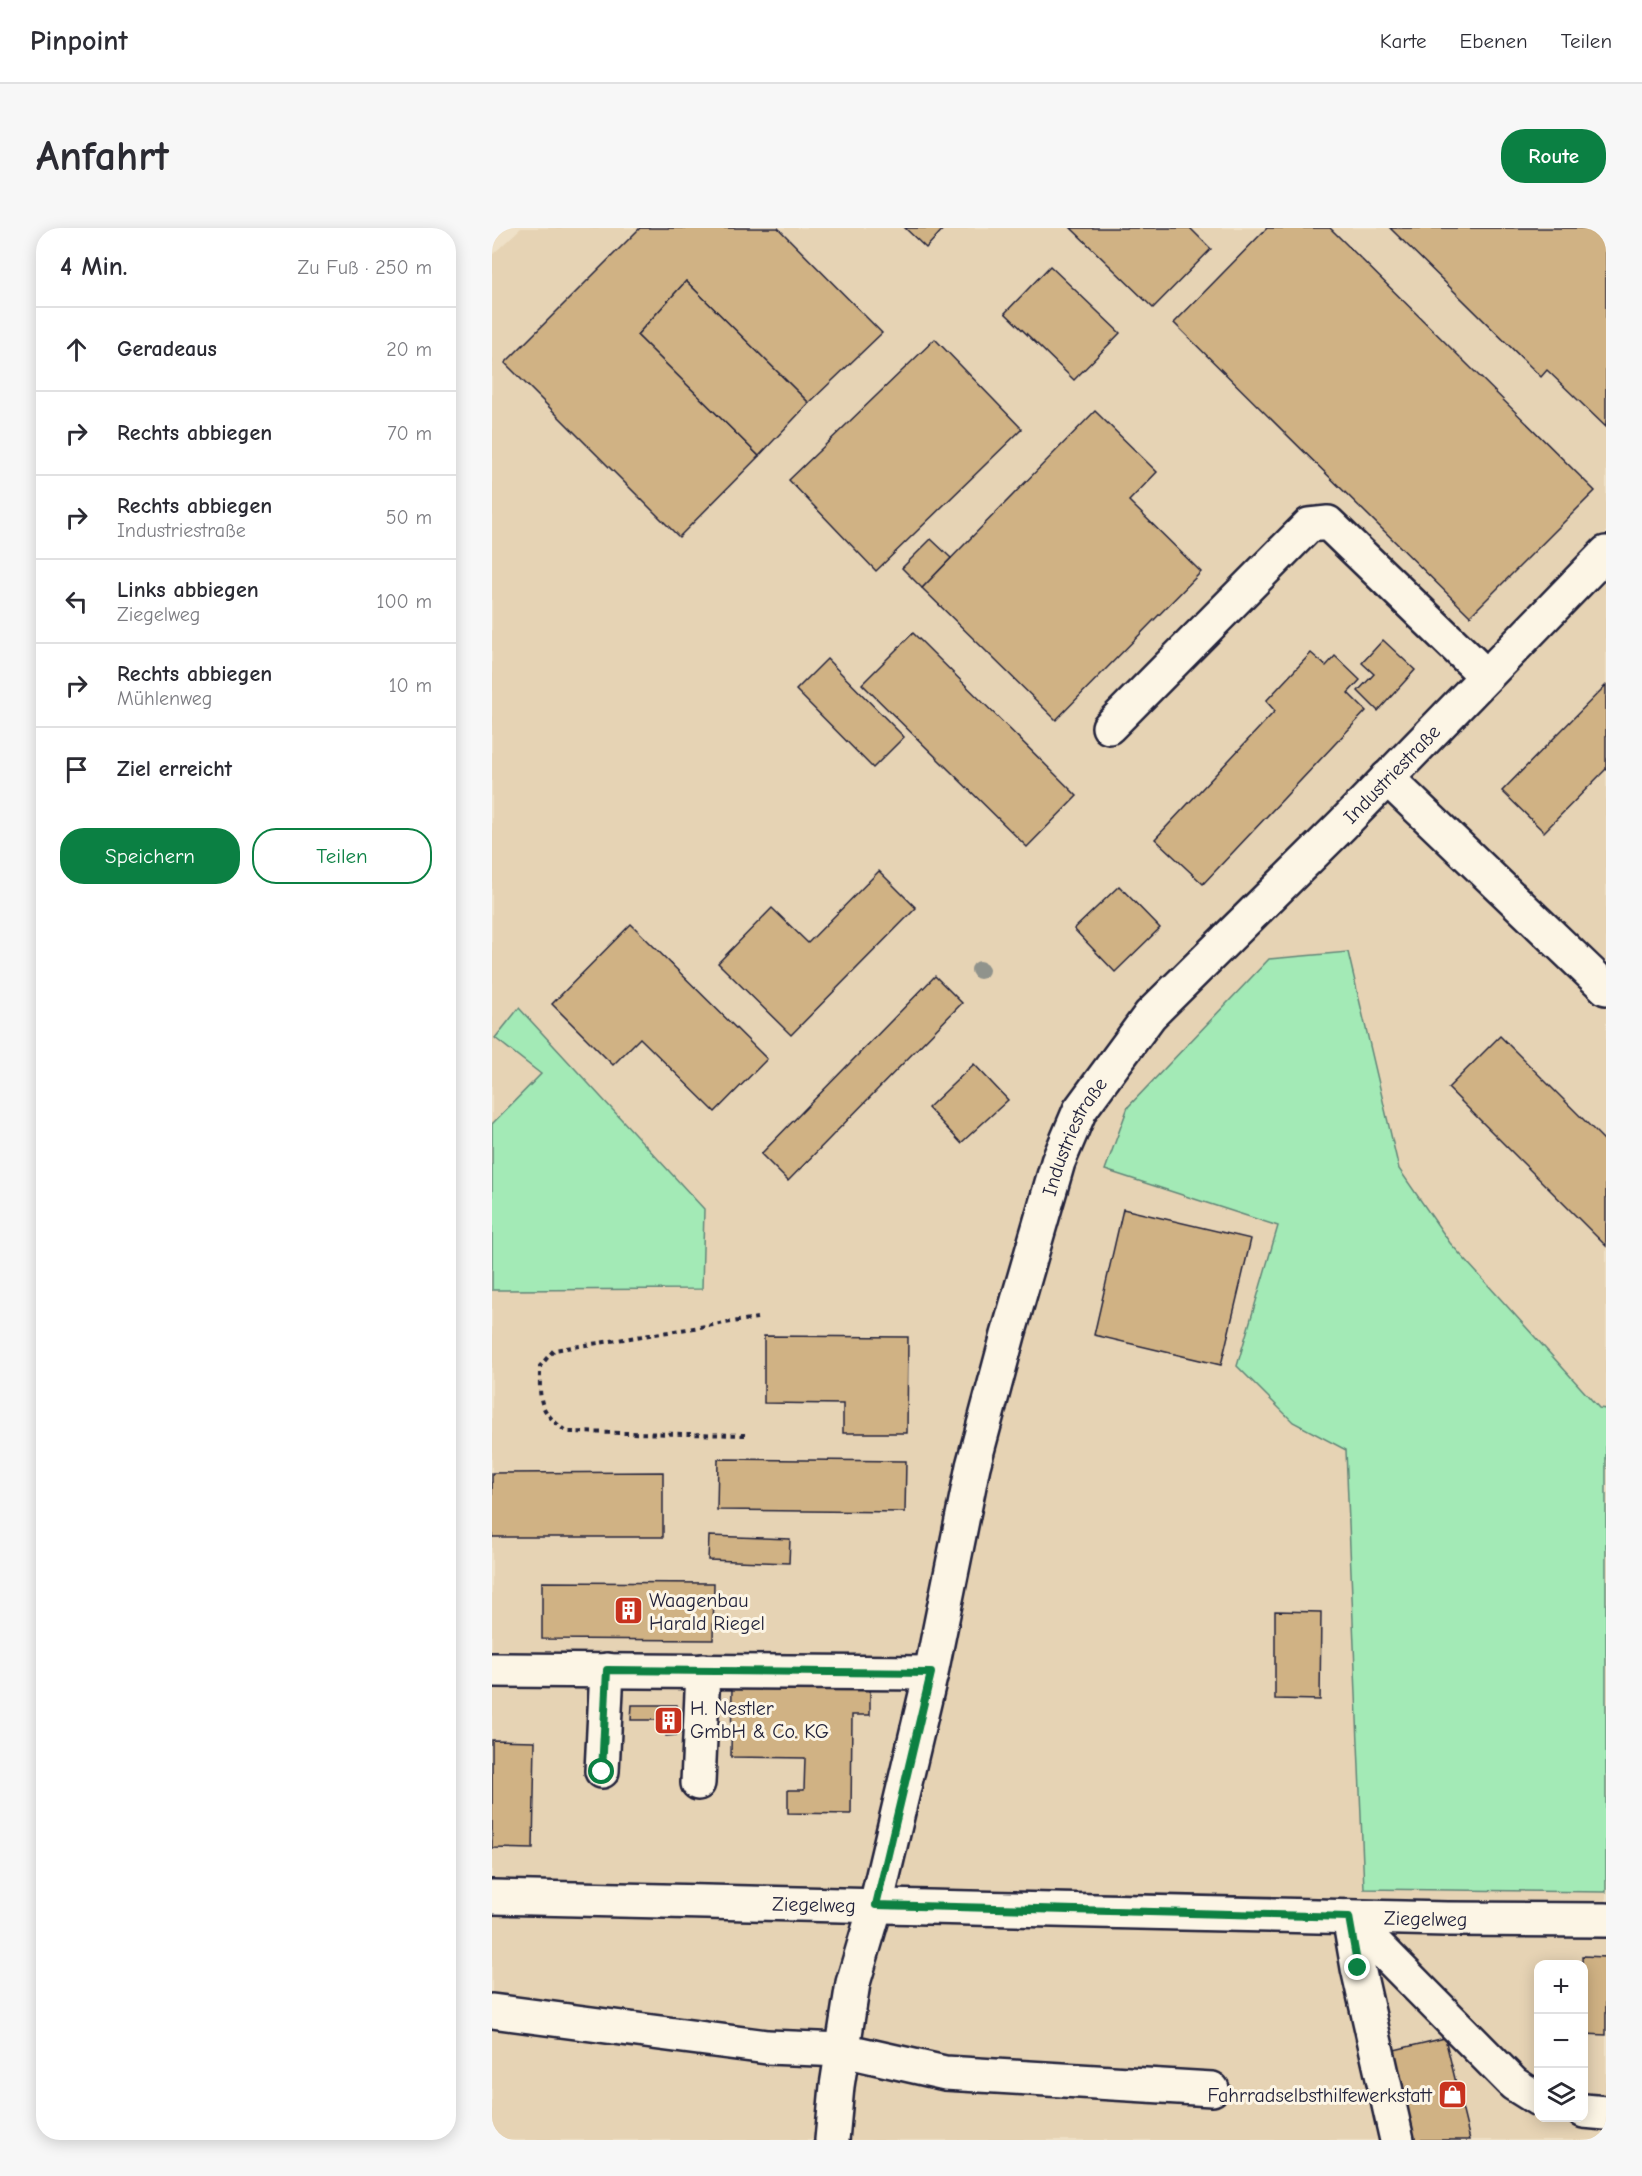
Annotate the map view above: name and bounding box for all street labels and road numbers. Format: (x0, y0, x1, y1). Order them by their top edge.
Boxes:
street label: Industriestraße (1339, 720, 1445, 828)
street label: Industriestraße (1037, 1073, 1112, 1198)
street label: Ziegelweg (772, 1892, 856, 1917)
street label: Ziegelweg (1384, 1906, 1468, 1931)

